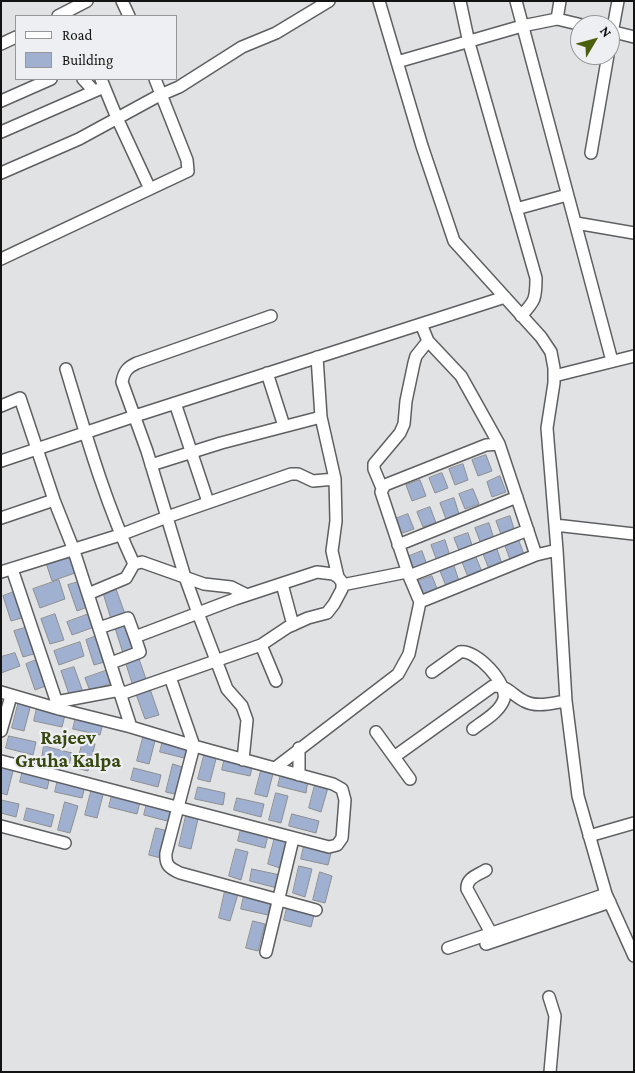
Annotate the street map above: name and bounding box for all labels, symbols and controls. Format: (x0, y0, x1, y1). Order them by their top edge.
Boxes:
legend (15, 15, 178, 80)
north arrow (570, 15, 620, 65)
text: N (597, 23, 615, 40)
text: Road (62, 27, 92, 43)
text: Building (62, 52, 113, 68)
district label: Rajeev Gruha Kalpa (15, 726, 121, 773)

